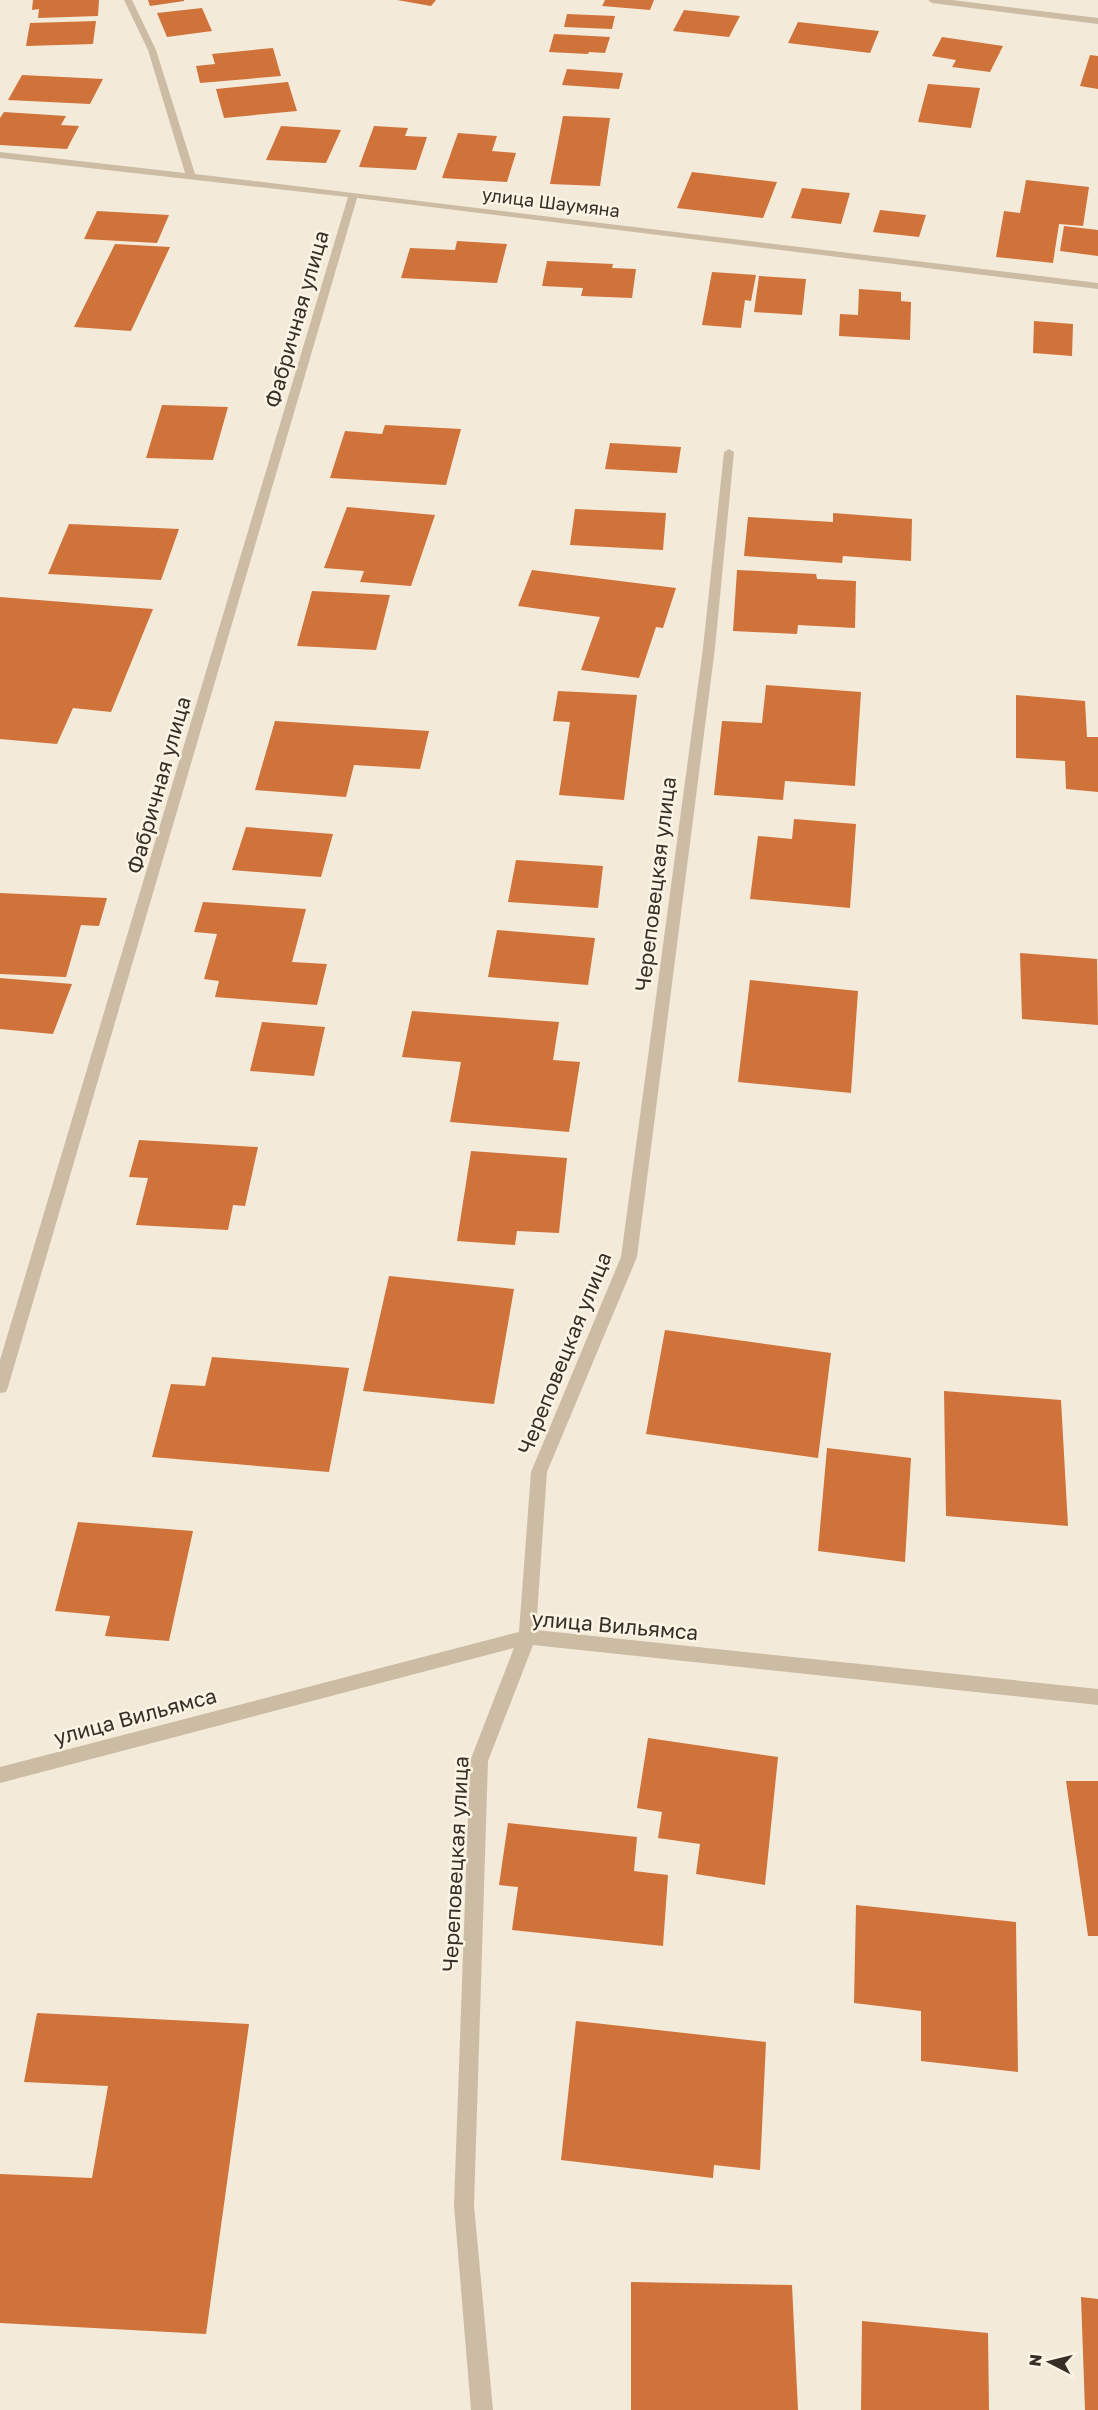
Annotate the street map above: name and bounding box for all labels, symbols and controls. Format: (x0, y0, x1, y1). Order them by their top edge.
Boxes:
street label: улица Шаумяна (481, 183, 621, 221)
street label: Фабричная улица (258, 227, 334, 411)
street label: Фабричная улица (120, 693, 196, 877)
street label: Череповецкая улица (629, 775, 681, 993)
street label: Череповецкая улица (511, 1248, 617, 1458)
street label: улица Вильямса (530, 1605, 700, 1645)
street label: улица Вильямса (51, 1682, 219, 1750)
street label: Череповецкая улица (436, 1755, 474, 1973)
north arrow (1020, 2332, 1080, 2392)
text: N (1024, 2353, 1046, 2367)

